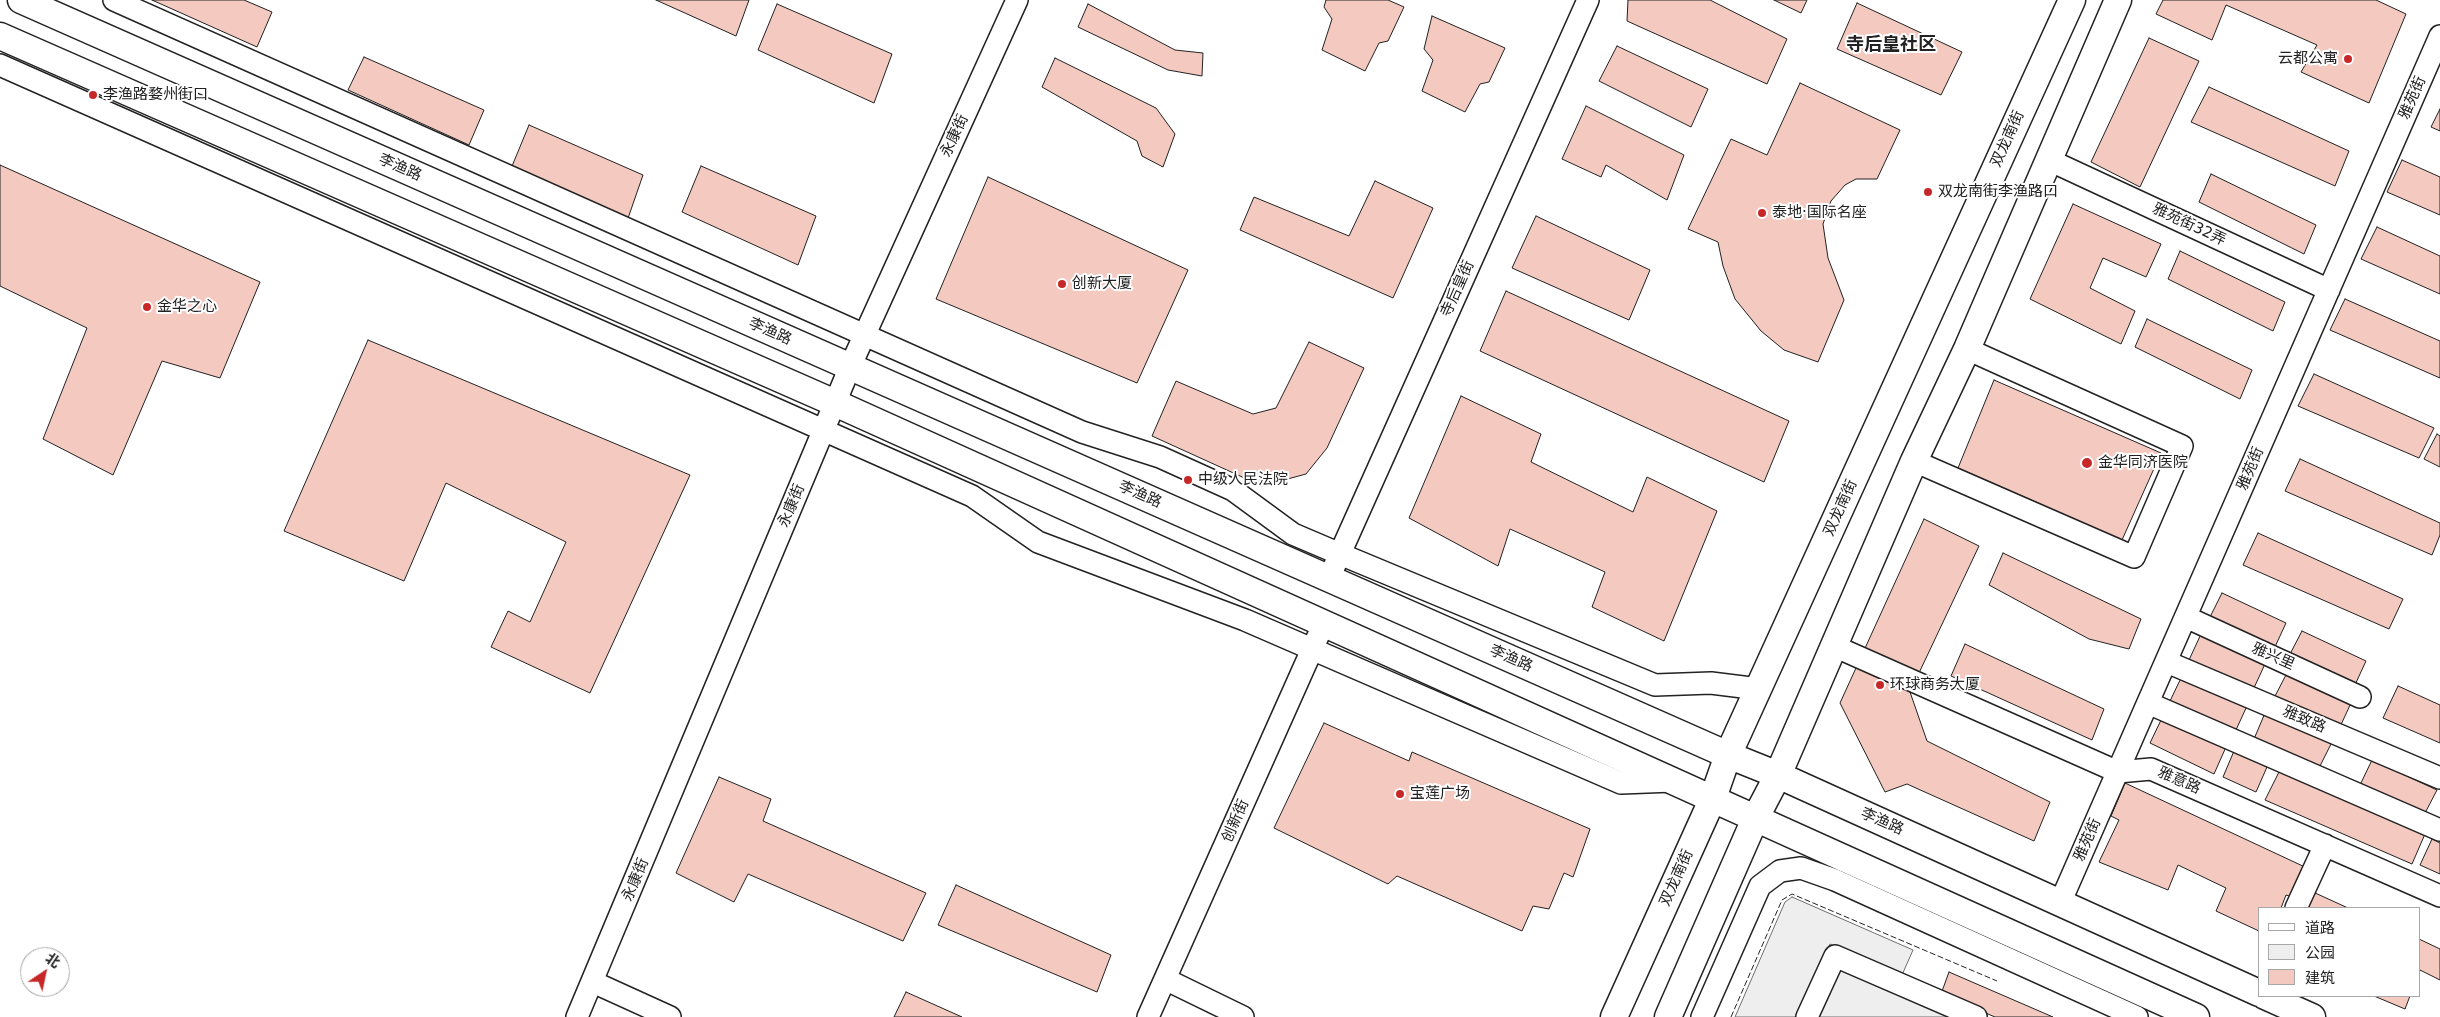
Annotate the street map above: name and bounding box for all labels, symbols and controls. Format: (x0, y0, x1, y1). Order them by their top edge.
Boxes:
district label: 寺后皇社区 (1846, 34, 1936, 56)
place label: 云都公寓 (2278, 50, 2338, 68)
marker: 云都公寓 (2342, 53, 2354, 65)
street label: 雅苑街 (2396, 74, 2430, 122)
place label: 李渔路婺州街口 (103, 86, 208, 104)
marker: 李渔路婺州街口 (87, 89, 99, 101)
street label: 双龙南街 (1988, 108, 2028, 170)
street label: 永康街 (937, 112, 973, 160)
street label: 李渔路 (376, 151, 424, 185)
place label: 双龙南街李渔路口 (1938, 183, 2058, 201)
marker: 双龙南街李渔路口 (1922, 186, 1934, 198)
street label: 雅苑街32弄 (2149, 200, 2229, 250)
place label: 泰地·国际名座 (1772, 204, 1867, 222)
marker: 泰地·国际名座 (1756, 207, 1768, 219)
street label: 寺后皇街 (1438, 258, 1478, 320)
place label: 创新大厦 (1072, 275, 1132, 293)
marker: 创新大厦 (1056, 278, 1068, 290)
place label: 金华之心 (157, 298, 217, 316)
marker: 金华之心 (141, 301, 153, 313)
street label: 李渔路 (746, 315, 794, 349)
street label: 雅苑街 (2234, 445, 2268, 493)
place label: 金华同济医院 (2098, 454, 2188, 472)
marker: 金华同济医院 (2080, 456, 2094, 470)
place label: 中级人民法院 (1198, 471, 1288, 489)
marker: 中级人民法院 (1182, 474, 1194, 486)
street label: 双龙南街 (1821, 477, 1861, 539)
street label: 李渔路 (1116, 478, 1164, 512)
street label: 永康街 (775, 482, 809, 530)
street label: 雅兴里 (2249, 640, 2297, 674)
street label: 李渔路 (1487, 642, 1535, 676)
place label: 环球商务大厦 (1890, 676, 1980, 694)
marker: 环球商务大厦 (1874, 679, 1886, 691)
street label: 雅致路 (2280, 703, 2328, 737)
street label: 雅意路 (2155, 764, 2203, 798)
place label: 宝莲广场 (1410, 785, 1470, 803)
marker: 宝莲广场 (1394, 788, 1406, 800)
street label: 创新街 (1219, 797, 1253, 845)
street label: 李渔路 (1858, 805, 1906, 839)
street label: 雅苑街 (2071, 816, 2105, 864)
street label: 双龙南街 (1657, 847, 1697, 909)
street label: 永康街 (619, 856, 653, 904)
legend (2258, 907, 2420, 997)
text: 道路 (2305, 919, 2335, 937)
text: 公园 (2305, 944, 2335, 962)
north arrow (20, 947, 70, 997)
text: 北 (43, 950, 63, 971)
text: 建筑 (2305, 969, 2335, 987)

